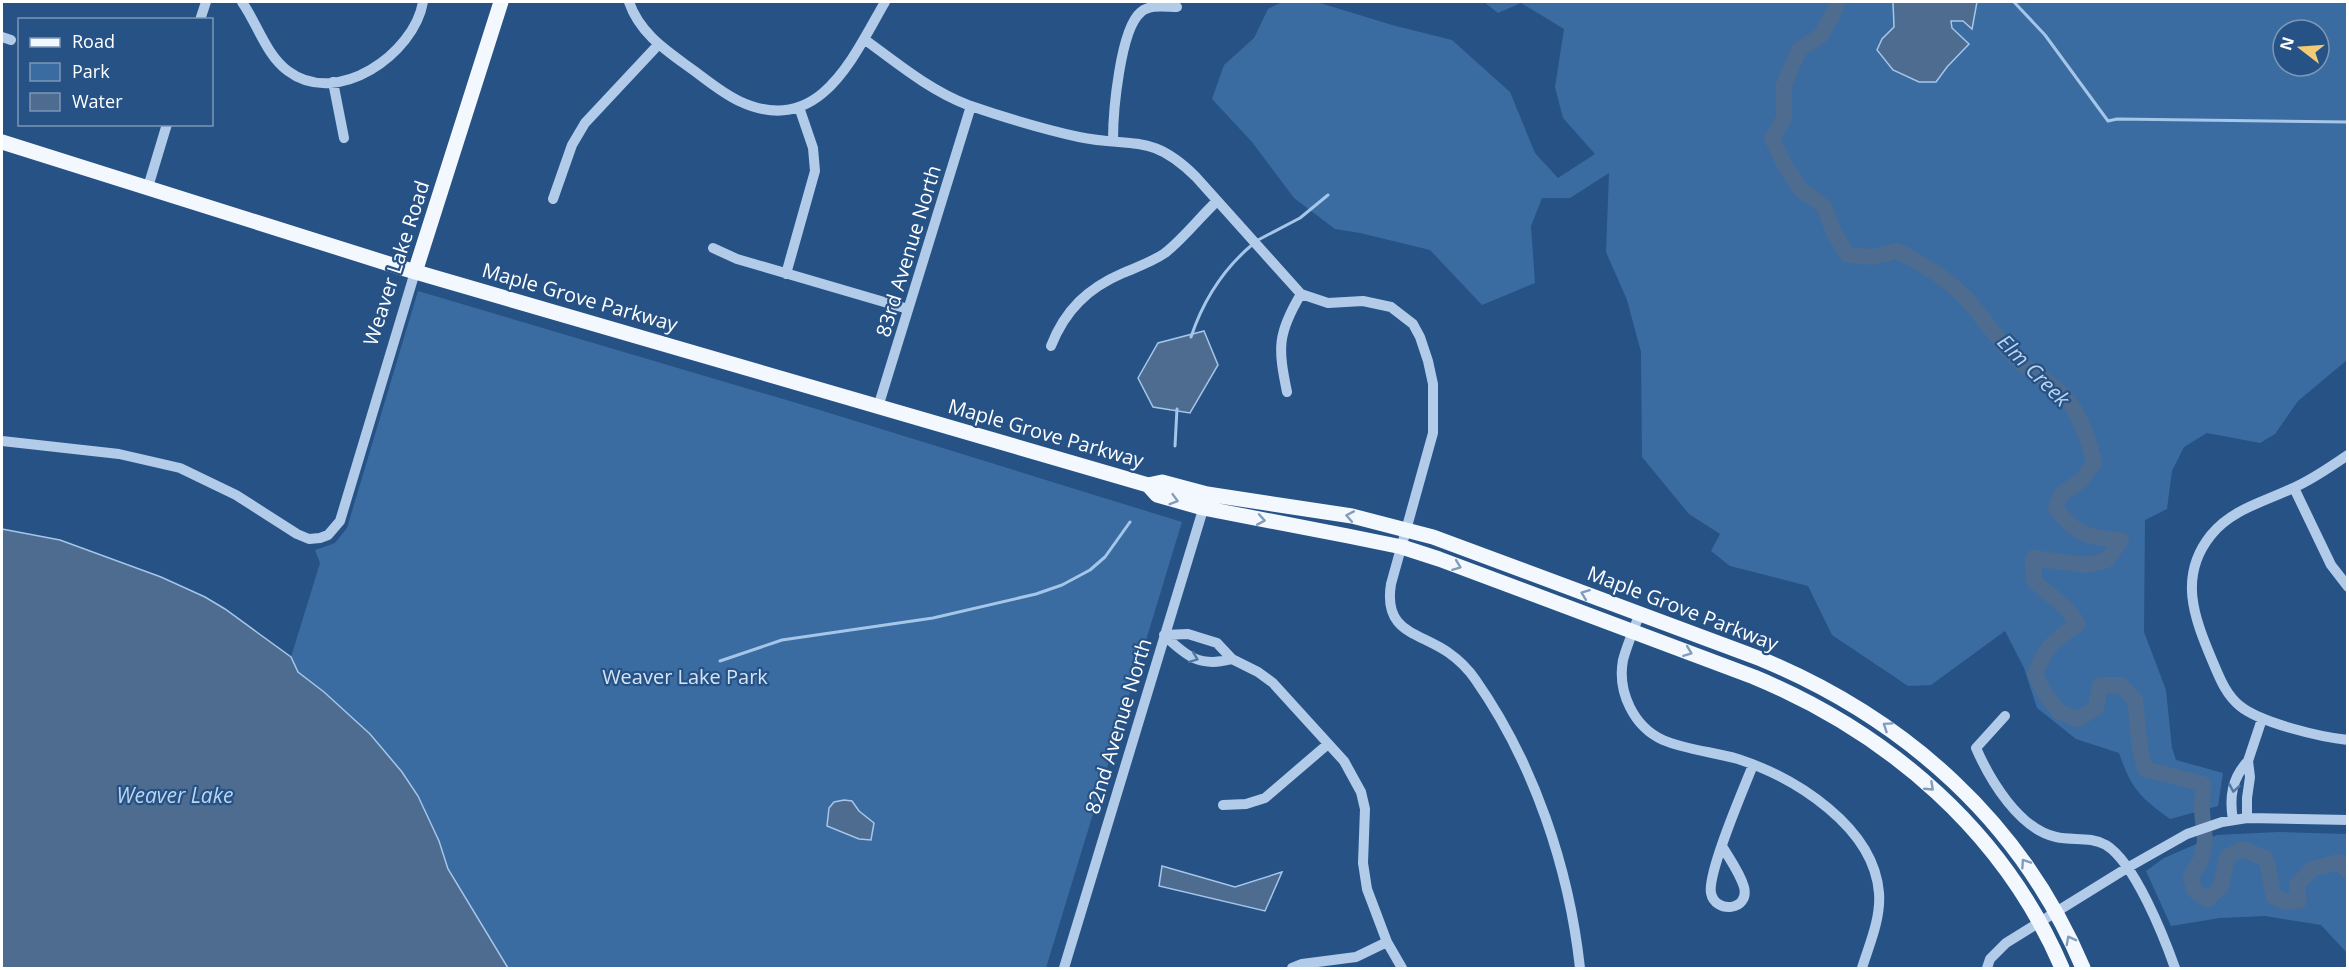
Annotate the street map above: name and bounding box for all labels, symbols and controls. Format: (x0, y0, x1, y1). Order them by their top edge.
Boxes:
legend (18, 18, 213, 126)
north arrow (2271, 18, 2331, 78)
text: Road (72, 29, 115, 53)
text: N (2274, 34, 2299, 53)
text: Park (72, 59, 110, 83)
text: Water (72, 89, 123, 113)
street label: 83rd Avenue North (869, 162, 947, 340)
street label: Weaver Lake Road (357, 177, 435, 349)
street label: Maple Grove Parkway (479, 256, 682, 338)
water label: Elm Creek (1992, 328, 2077, 413)
street label: Maple Grove Parkway (945, 392, 1148, 474)
one-way arrow (1168, 493, 1179, 505)
one-way arrow (1345, 510, 1355, 523)
one-way arrow (1255, 513, 1265, 526)
one-way arrow (1451, 559, 1462, 571)
street label: Maple Grove Parkway (1584, 559, 1783, 657)
one-way arrow (1580, 588, 1591, 601)
street label: 82nd Avenue North (1078, 635, 1158, 817)
one-way arrow (1682, 645, 1693, 658)
one-way arrow (1188, 651, 1199, 663)
park label: Weaver Lake Park (602, 663, 768, 690)
one-way arrow (1883, 722, 1894, 733)
one-way arrow (1923, 780, 1933, 791)
water label: Weaver Lake (117, 781, 233, 809)
one-way arrow (2228, 784, 2240, 793)
one-way arrow (2021, 859, 2032, 870)
one-way arrow (2066, 936, 2077, 947)

